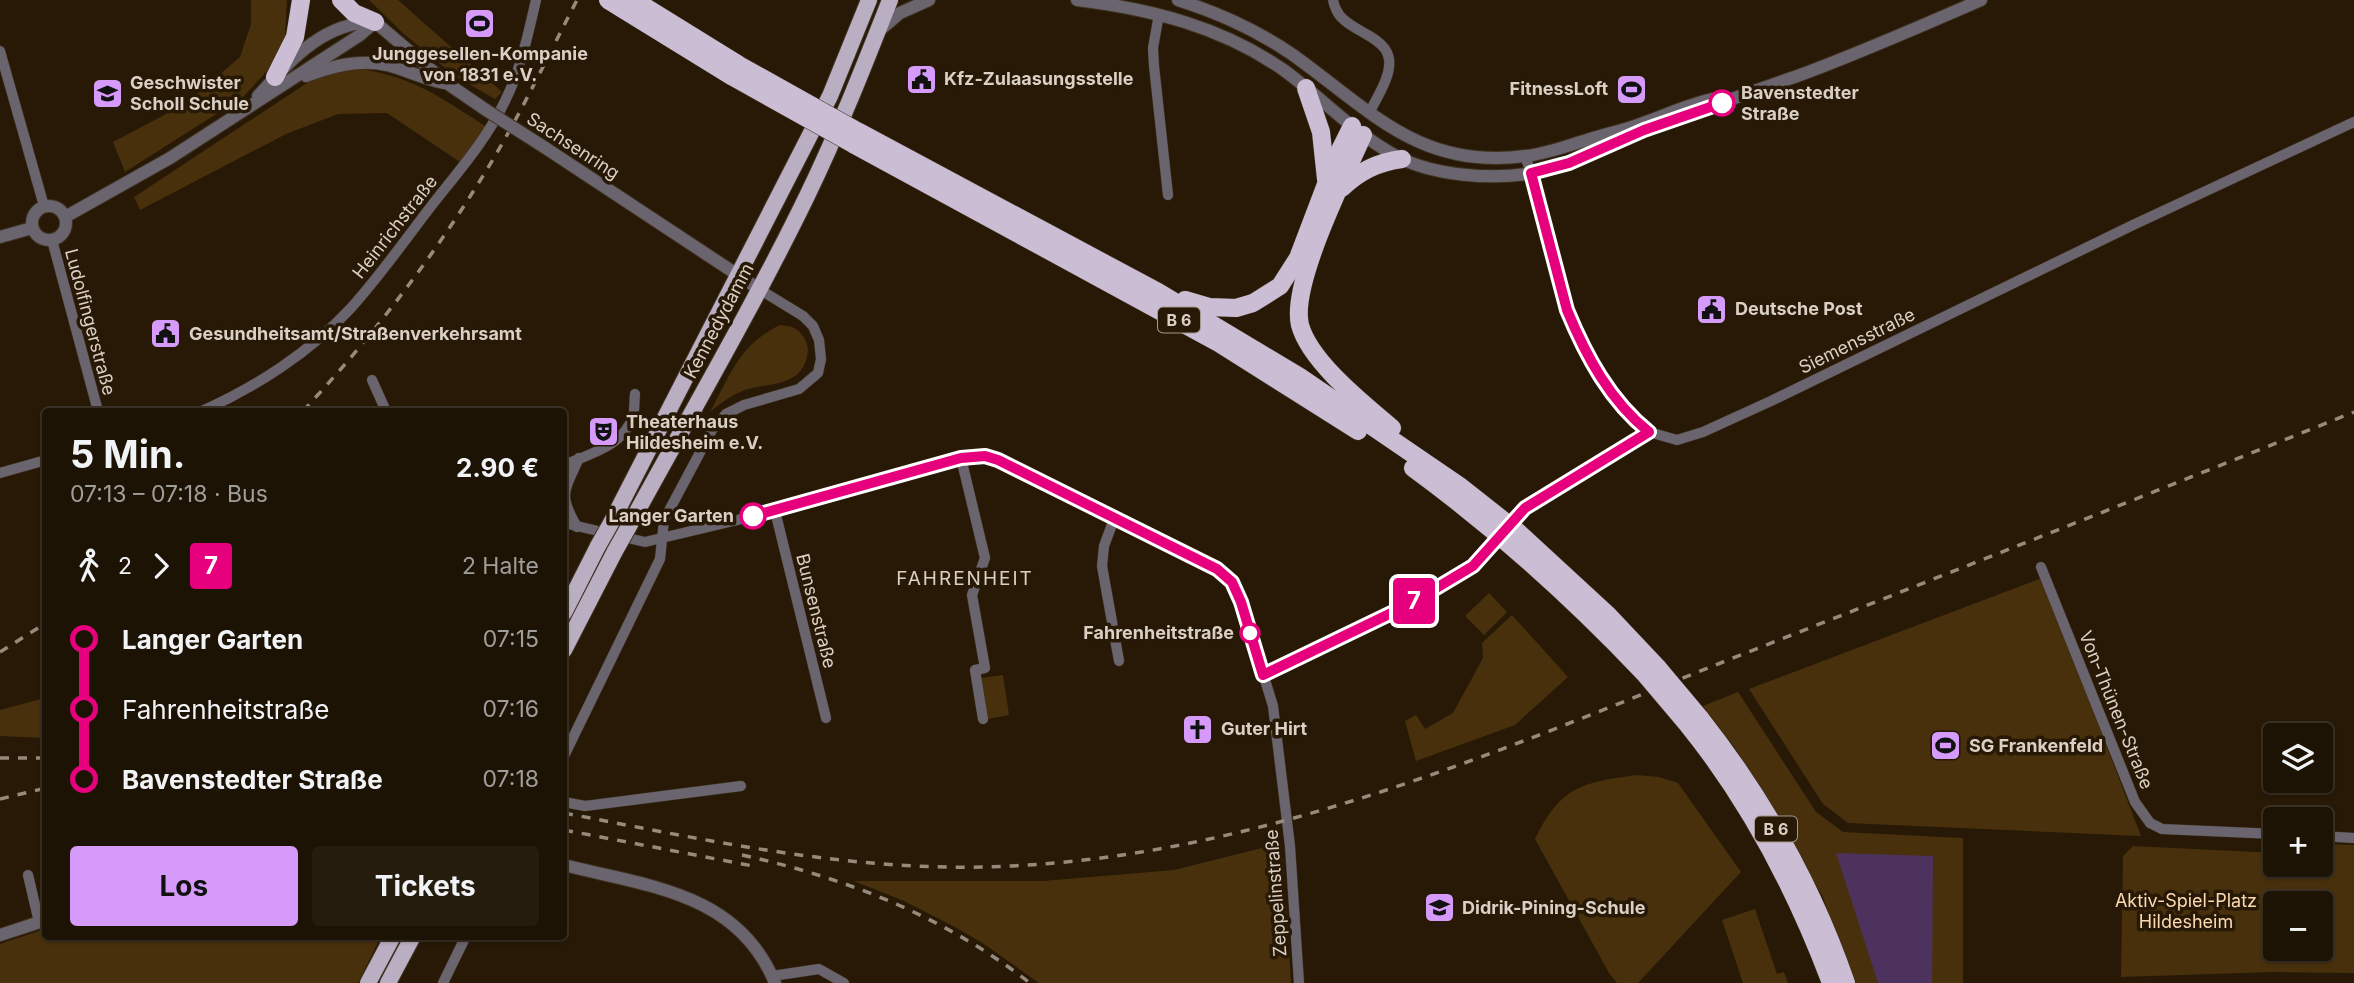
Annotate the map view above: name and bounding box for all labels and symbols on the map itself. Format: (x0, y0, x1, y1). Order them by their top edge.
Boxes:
sports icon: Junggesellen-Kompanie von 1831 e.V. (463, 7, 497, 41)
place label: Junggesellen-Kompanie von 1831 e.V. (372, 43, 588, 85)
public building icon: Kfz-Zulaasungsstelle (904, 62, 938, 96)
place label: Kfz-Zulaasungsstelle (944, 68, 1134, 89)
place label: Geschwister Scholl Schule (130, 72, 249, 114)
sports icon: FitnessLoft (1614, 72, 1648, 106)
school or university icon: Geschwister Scholl Schule (90, 76, 124, 110)
place label: FitnessLoft (1510, 78, 1608, 99)
place label: Bavenstedter Straße (1741, 82, 1859, 124)
marker: Bavenstedter Straße (1709, 90, 1735, 116)
street label: Sachsenring (523, 108, 624, 183)
street label: Heinrichstraße (348, 171, 441, 282)
street label: Ludolfingerstraße (61, 246, 120, 397)
street label: Kennedydamm (679, 260, 758, 382)
public building icon: Deutsche Post (1695, 292, 1729, 326)
place label: Deutsche Post (1735, 298, 1863, 319)
street label: Siemensstraße (1795, 303, 1918, 378)
road number: B 6 (1158, 308, 1200, 332)
public building icon: Gesundheitsamt/Straßenverkehrsamt (149, 317, 183, 351)
place label: Gesundheitsamt/Straßenverkehrsamt (189, 323, 522, 344)
place label: Theaterhaus Hildesheim e.V. (626, 411, 763, 453)
theatre icon: Theaterhaus Hildesheim e.V. (586, 415, 620, 449)
marker: Langer Garten (740, 503, 766, 529)
place label: Langer Garten (608, 505, 734, 526)
street label: Bunsenstraße (792, 551, 841, 670)
district label: FAHRENHEIT (896, 567, 1034, 590)
line badge: 7 (1391, 578, 1437, 624)
place label: Fahrenheitstraße (1083, 622, 1234, 643)
marker: Fahrenheitstraße (1240, 623, 1260, 643)
street label: Von-Thünen-Straße (2075, 628, 2158, 792)
church icon: Guter Hirt (1181, 712, 1215, 746)
place label: Guter Hirt (1221, 718, 1307, 739)
sports icon: SG Frankenfeld (1929, 729, 1963, 763)
place label: SG Frankenfeld (1969, 735, 2103, 756)
road number: B 6 (1755, 816, 1797, 842)
street label: Zeppelinstraße (1261, 829, 1290, 957)
park label: Aktiv-Spiel-Platz Hildesheim (2115, 890, 2257, 932)
school or university icon: Didrik-Pining-Schule (1422, 891, 1456, 925)
place label: Didrik-Pining-Schule (1462, 897, 1646, 918)

